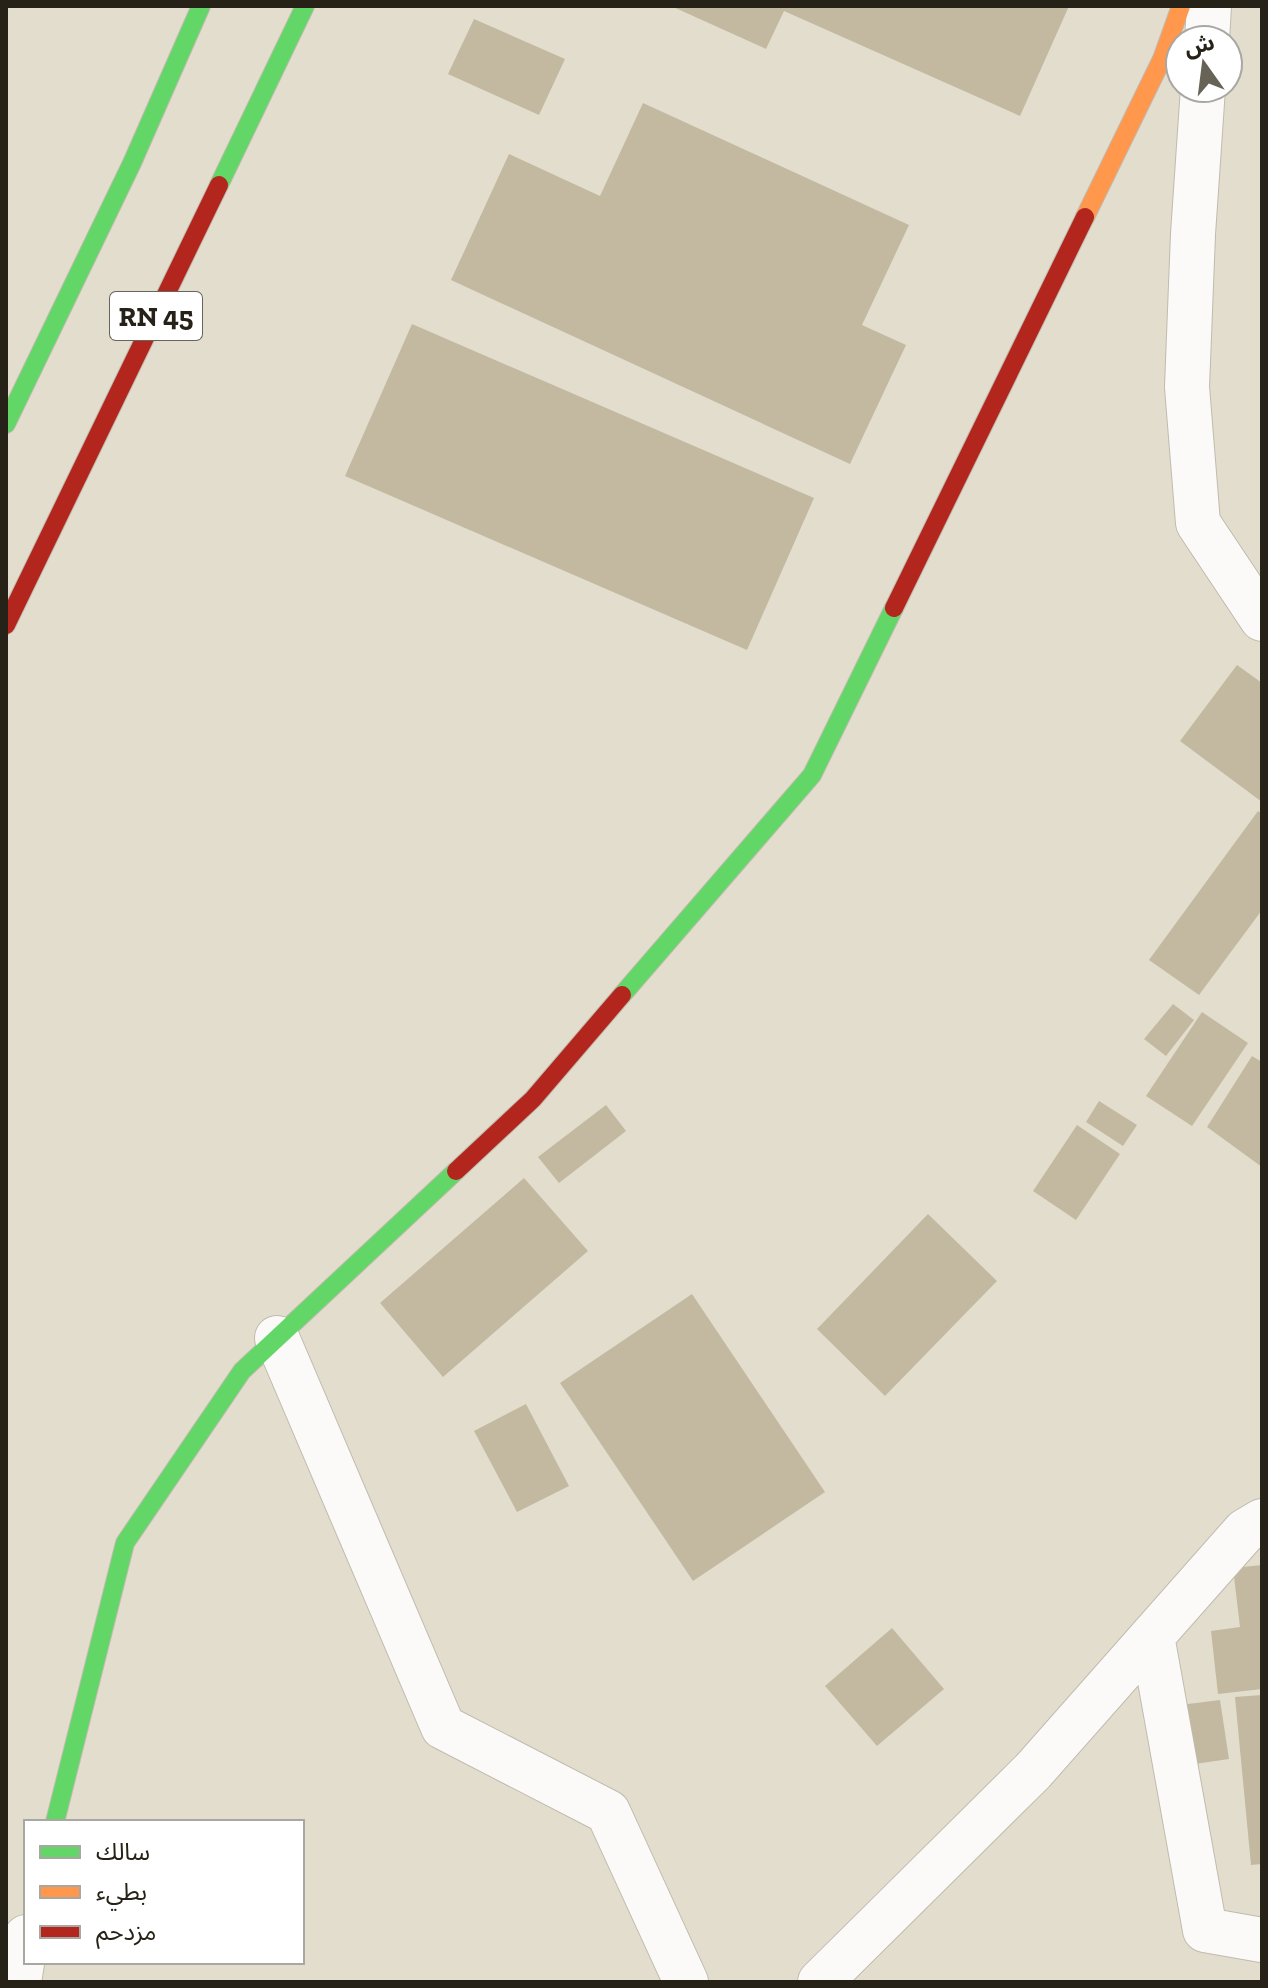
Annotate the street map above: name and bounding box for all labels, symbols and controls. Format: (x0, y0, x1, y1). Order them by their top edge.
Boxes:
north arrow (1164, 24, 1244, 104)
text: ش (1181, 28, 1217, 62)
road number: RN 45 (110, 292, 202, 340)
legend (24, 1820, 304, 1964)
text: سالك (96, 1837, 150, 1866)
text: بطيء (96, 1877, 147, 1911)
text: مزدحم (96, 1917, 156, 1949)

